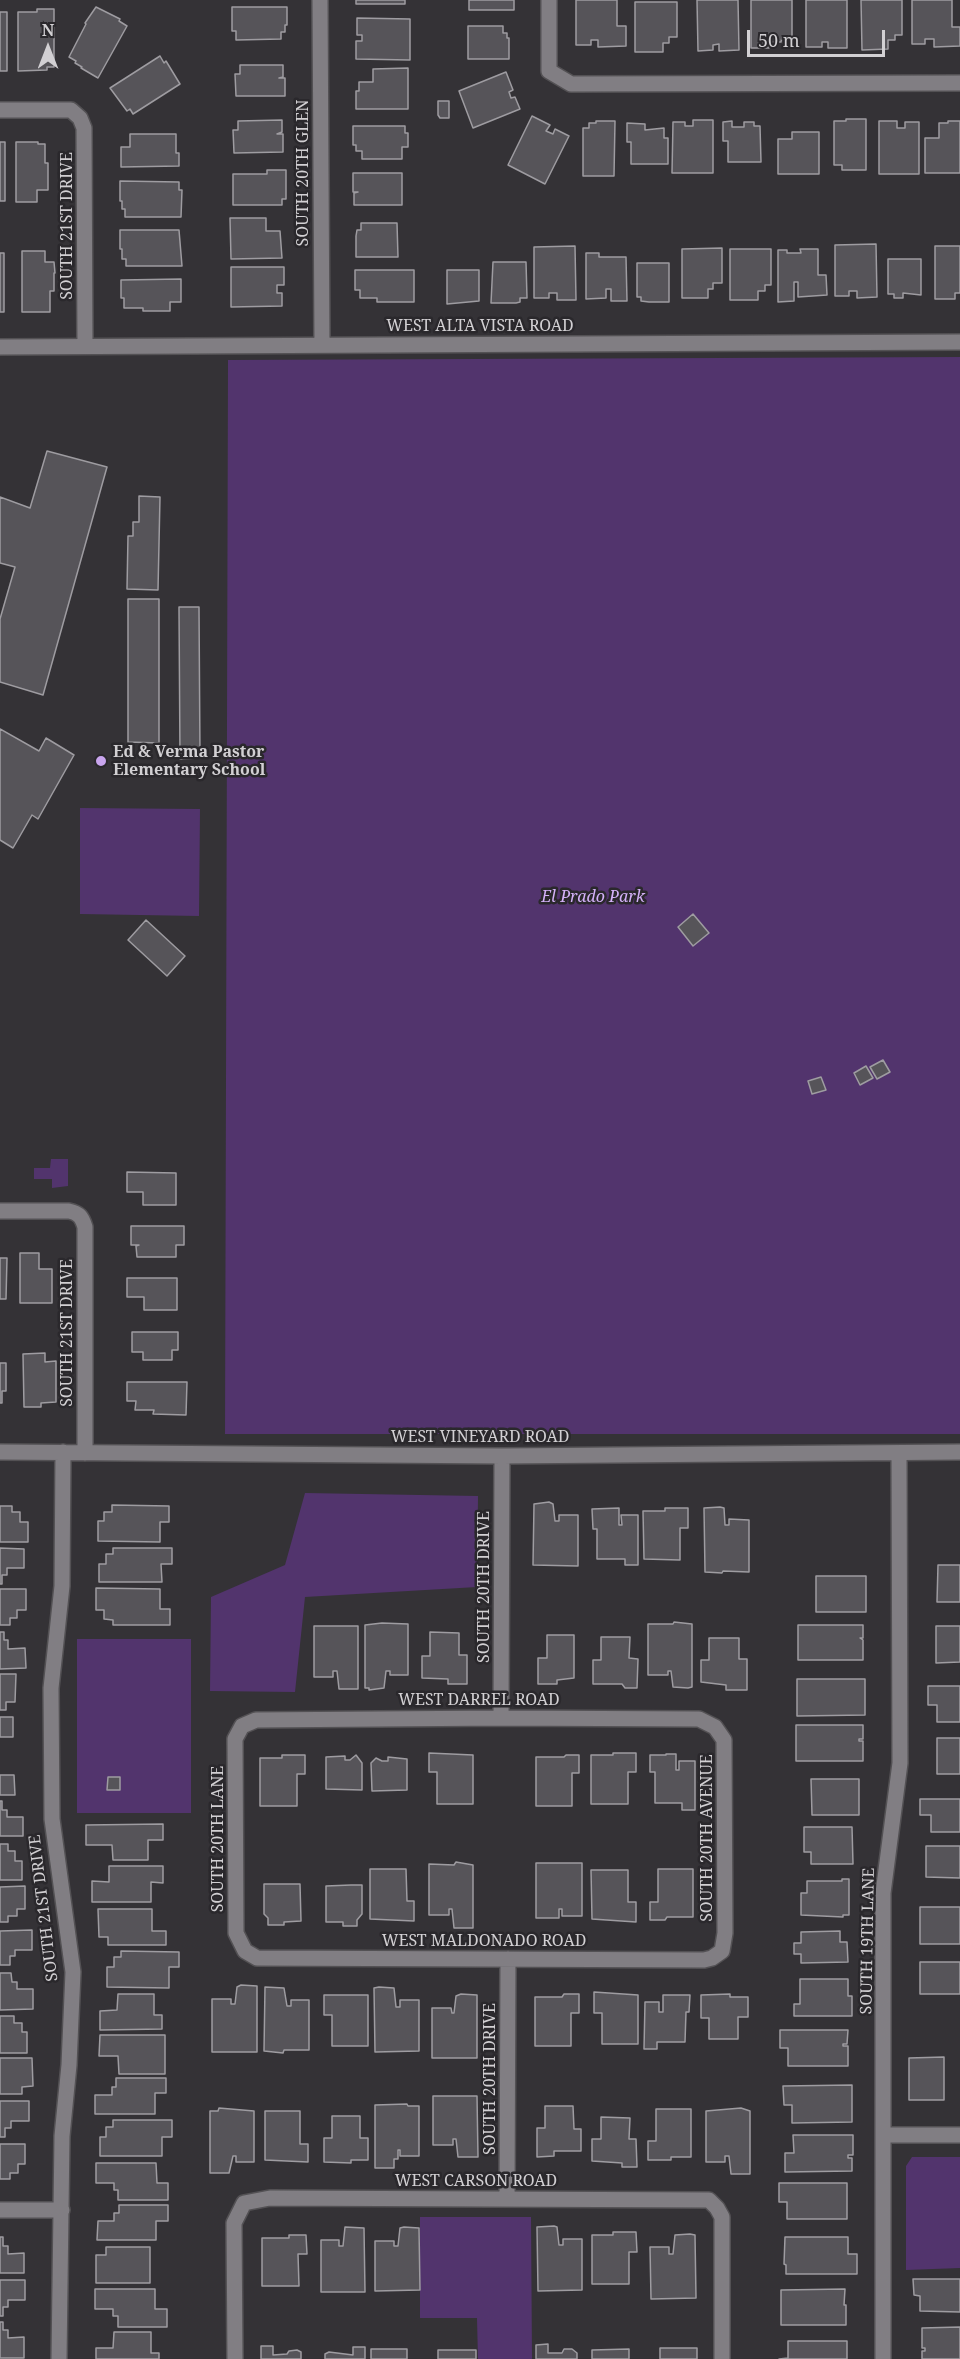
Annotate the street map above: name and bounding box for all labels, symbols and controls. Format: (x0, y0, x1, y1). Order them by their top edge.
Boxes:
north arrow (18, 18, 78, 78)
scale bar (750, 18, 888, 56)
text: N (42, 19, 54, 41)
text: 50 m (758, 28, 800, 52)
street label: SOUTH 20TH GLEN (293, 100, 313, 246)
street label: SOUTH 21ST DRIVE (57, 152, 77, 300)
street label: WEST ALTA VISTA ROAD (386, 316, 574, 336)
place label: Ed & Verma Pastor Elementary School (113, 742, 265, 780)
marker: Ed & Verma Pastor Elementary School (94, 754, 108, 768)
park label: El Prado Park (541, 887, 645, 907)
street label: SOUTH 21ST DRIVE (57, 1259, 77, 1407)
street label: WEST VINEYARD ROAD (391, 1427, 569, 1447)
street label: SOUTH 20TH DRIVE (474, 1511, 494, 1663)
street label: WEST DARREL ROAD (398, 1690, 560, 1710)
street label: SOUTH 20TH AVENUE (697, 1754, 717, 1922)
street label: SOUTH 20TH LANE (208, 1766, 228, 1912)
street label: SOUTH 21ST DRIVE (25, 1834, 63, 1982)
street label: SOUTH 19TH LANE (857, 1868, 879, 2014)
street label: WEST MALDONADO ROAD (382, 1931, 586, 1951)
street label: SOUTH 20TH DRIVE (480, 2003, 500, 2155)
street label: WEST CARSON ROAD (395, 2171, 557, 2191)

